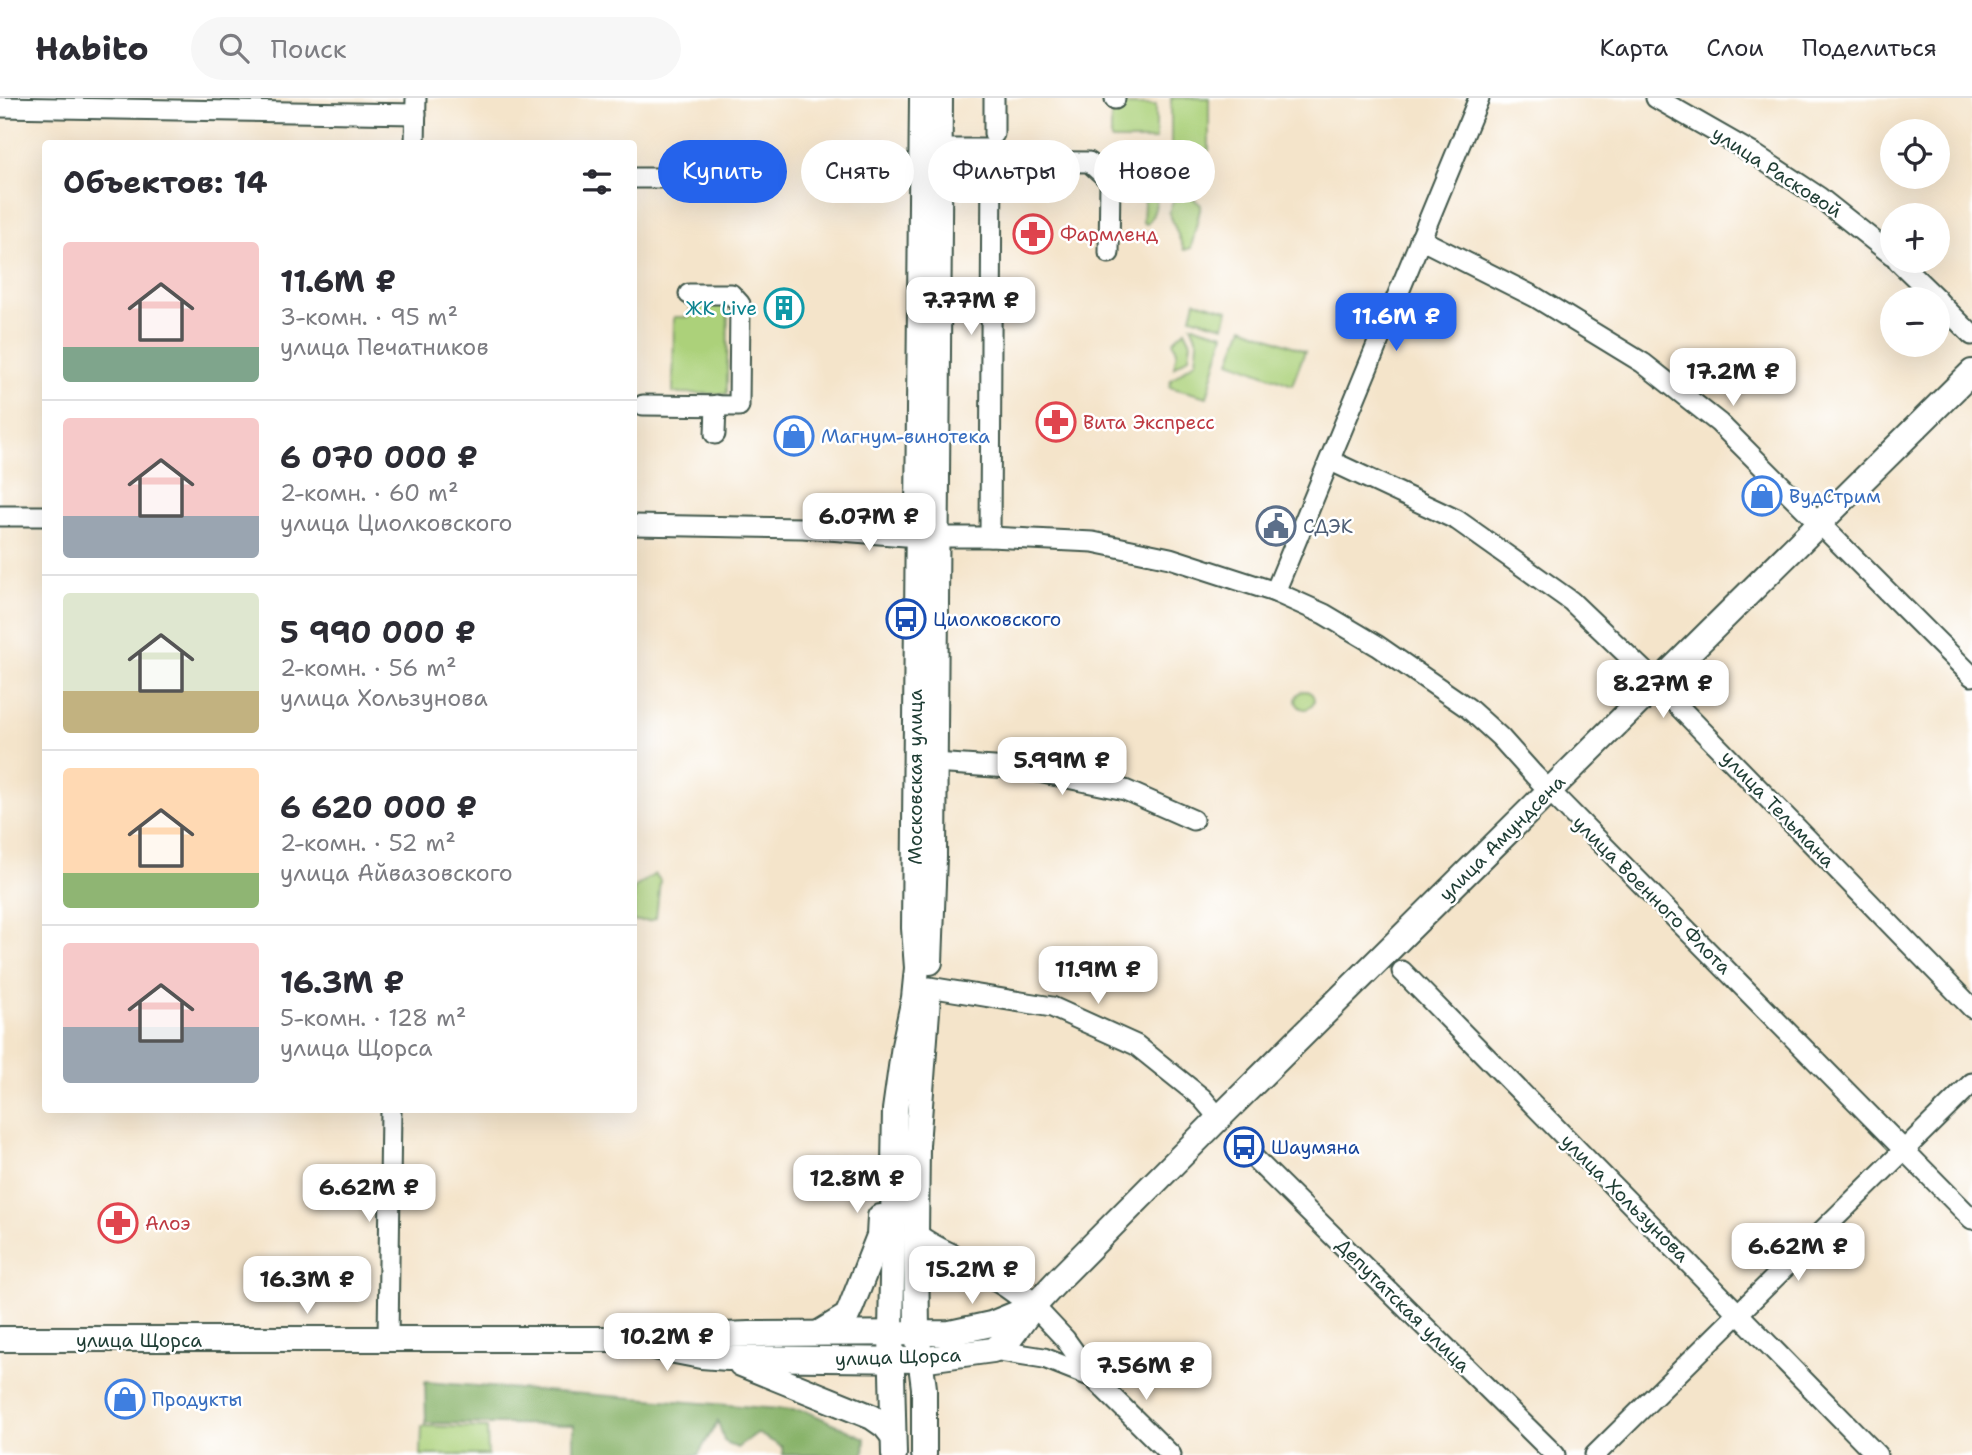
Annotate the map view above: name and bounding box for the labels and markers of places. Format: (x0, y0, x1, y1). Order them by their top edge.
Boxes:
pharmacy icon: Фармленд (1012, 213, 1054, 255)
place label: Фармленд (1060, 222, 1158, 247)
pin: 7.77M ₽ (906, 278, 1036, 337)
building icon: ЖК Live (763, 287, 805, 329)
pin: 11.6M ₽ (1331, 294, 1461, 353)
place label: ЖК Live (685, 296, 757, 321)
pin: 17.2M ₽ (1668, 348, 1798, 408)
pharmacy icon: Вита Экспресс (1035, 401, 1077, 443)
place label: Вита Экспресс (1083, 410, 1215, 435)
shop icon: Магнум-винотека (773, 415, 815, 457)
place label: Магнум-винотека (821, 424, 990, 449)
shop icon: ВудСтрим (1741, 475, 1783, 517)
place label: ВудСтрим (1789, 484, 1881, 509)
pin: 6.07M ₽ (804, 494, 934, 553)
public building icon: СДЭК (1255, 505, 1297, 547)
place label: СДЭК (1303, 514, 1353, 539)
bus stop icon: Циолковского (885, 598, 927, 640)
place label: Циолковского (933, 607, 1061, 632)
pin: 8.27M ₽ (1598, 660, 1728, 720)
pin: 5.99M ₽ (997, 738, 1127, 797)
pin: 11.9M ₽ (1033, 946, 1163, 1006)
bus stop icon: Шаумяна (1223, 1126, 1265, 1168)
place label: Шаумяна (1271, 1135, 1360, 1160)
pin: 12.8M ₽ (792, 1156, 922, 1215)
pin: 6.62M ₽ (304, 1164, 434, 1224)
pharmacy icon: Алоэ (97, 1202, 139, 1244)
place label: Алоэ (145, 1211, 190, 1236)
pin: 6.62M ₽ (1733, 1224, 1863, 1283)
pin: 15.2M ₽ (907, 1246, 1037, 1306)
pin: 16.3M ₽ (242, 1256, 372, 1316)
pin: 10.2M ₽ (602, 1314, 732, 1373)
pin: 7.56M ₽ (1081, 1342, 1211, 1402)
shop icon: Продукты (104, 1378, 146, 1420)
place label: Продукты (152, 1387, 242, 1412)

